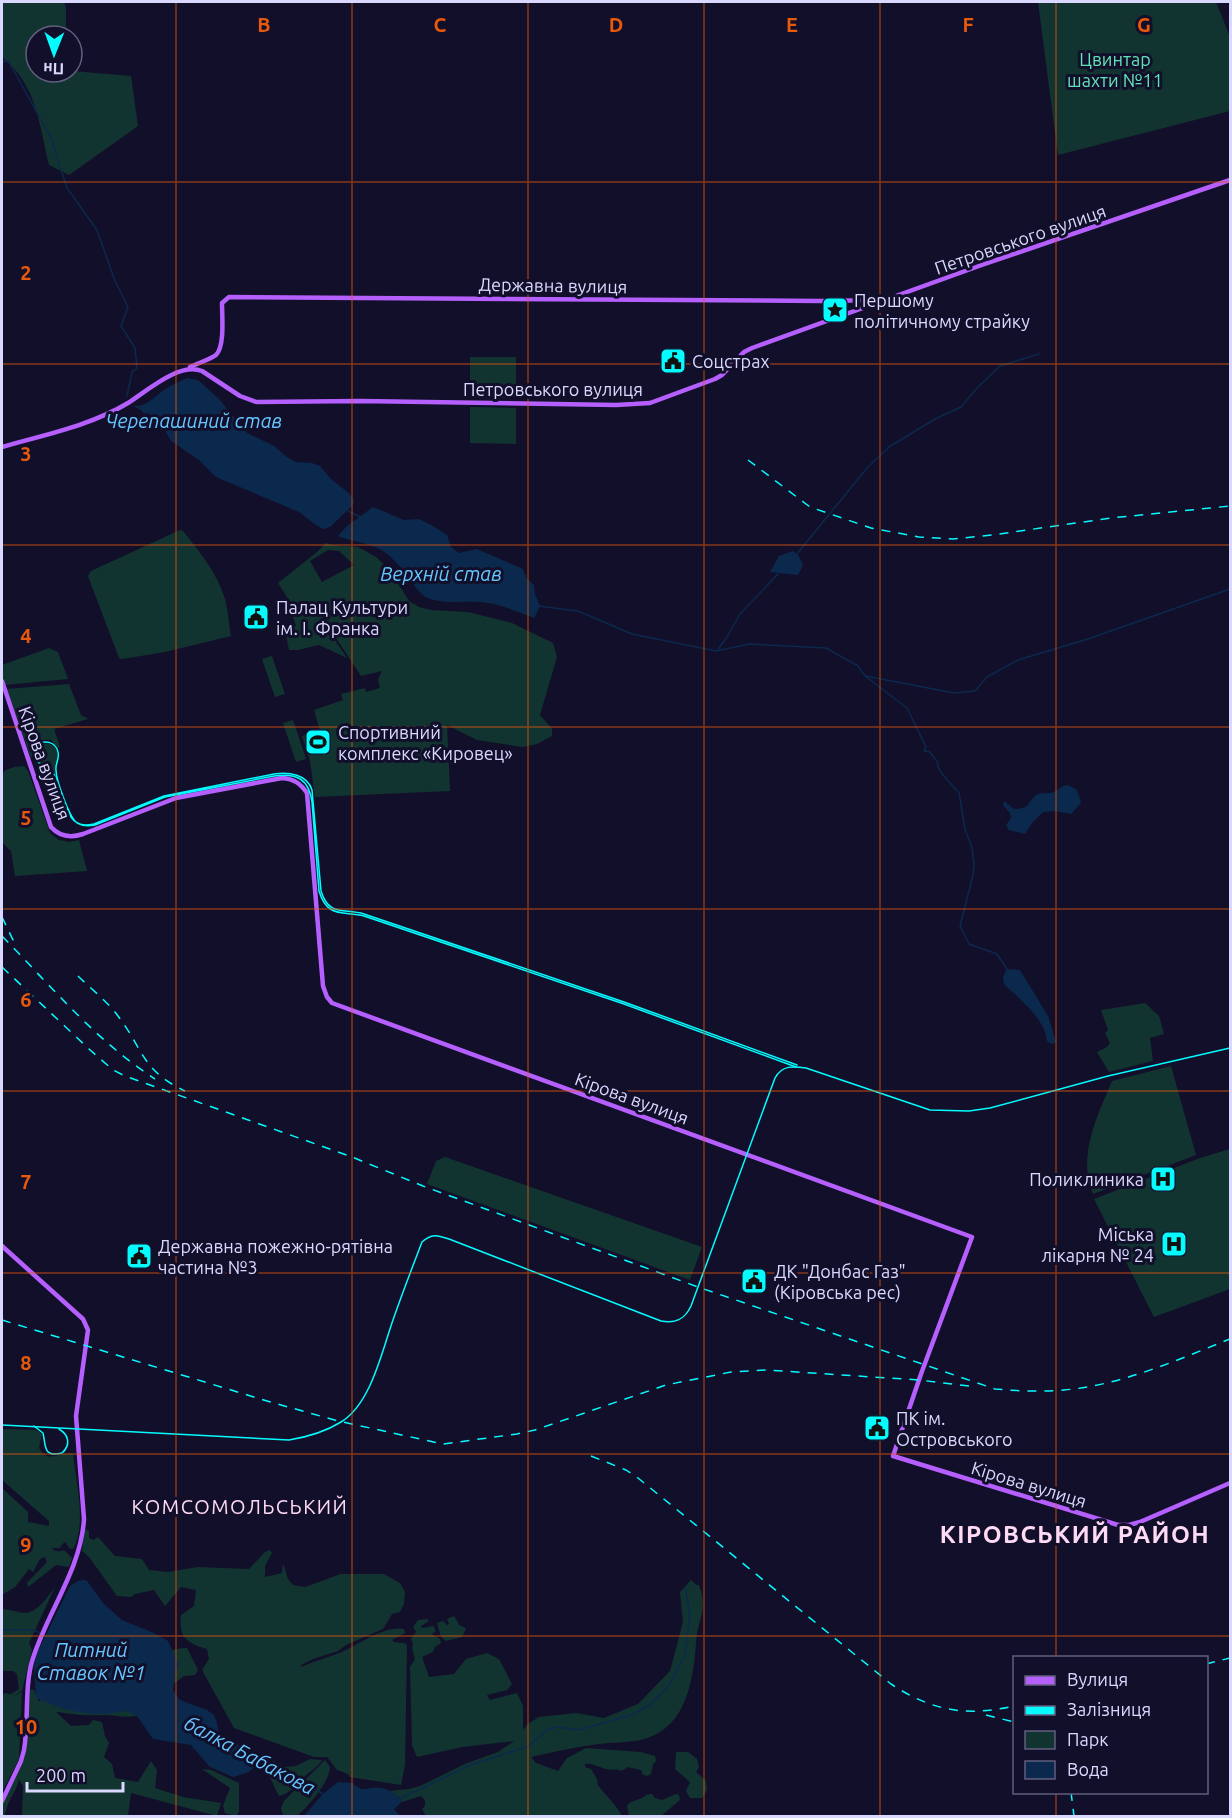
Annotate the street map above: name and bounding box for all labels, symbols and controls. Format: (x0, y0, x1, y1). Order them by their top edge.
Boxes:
text: B (257, 13, 271, 36)
text: C (434, 13, 447, 36)
text: D (609, 13, 623, 36)
text: E (786, 13, 798, 36)
text: F (962, 13, 974, 36)
text: G (1137, 13, 1151, 36)
north arrow (24, 24, 84, 84)
park label: Цвинтар шахти №11 (1067, 49, 1163, 90)
text: Пн (43, 60, 64, 78)
street label: Петровського вулиця (932, 200, 1108, 278)
text: 2 (20, 261, 32, 284)
street label: Державна вулиця (478, 274, 628, 296)
place label: Першому політичному страйку (854, 290, 1030, 331)
place icon: Першому політичному страйку (820, 295, 850, 325)
public building icon: Соцстрах (658, 346, 688, 376)
place label: Соцстрах (692, 351, 769, 371)
street label: Петровського вулиця (463, 379, 643, 399)
water label: Черепашиний став (106, 409, 282, 432)
text: 3 (20, 442, 32, 465)
water label: Верхній став (380, 562, 502, 585)
place label: Палац Культури ім. І. Франка (276, 597, 408, 638)
public building icon: Палац Культури ім. І. Франка (241, 602, 271, 632)
text: 4 (20, 624, 32, 647)
street label: Кірова вулиця (15, 704, 75, 822)
place label: Cпортивний комплекс «Кировец» (338, 722, 513, 763)
sports icon: Cпортивний комплекс «Кировец» (303, 727, 333, 757)
text: 5 (20, 806, 32, 829)
text: 6 (20, 988, 32, 1011)
street label: Кірова вулиця (573, 1068, 691, 1128)
hospital icon: Поликлиника (1148, 1164, 1178, 1194)
place label: Поликлиника (1029, 1169, 1144, 1189)
text: 7 (20, 1170, 32, 1193)
place label: Міська лікарня № 24 (1042, 1224, 1154, 1265)
hospital icon: Міська лікарня № 24 (1159, 1229, 1189, 1259)
place label: Державна пожежно-рятівна частина №3 (158, 1236, 393, 1277)
public building icon: Державна пожежно-рятівна частина №3 (124, 1241, 154, 1271)
place label: ДК "Донбас Газ" (Кіровська рес) (774, 1261, 906, 1303)
public building icon: ДК "Донбас Газ" (Кіровська рес) (739, 1266, 769, 1296)
text: 8 (20, 1351, 32, 1374)
place label: ПК ім. Островського (896, 1408, 1012, 1449)
public building icon: ПК ім. Островського (862, 1413, 892, 1443)
street label: Кірова вулиця (969, 1457, 1089, 1511)
district label: КОМСОМОЛЬСЬКИЙ (132, 1495, 348, 1518)
district label: КІРОВСЬКИЙ РАЙОН (940, 1521, 1210, 1548)
text: 9 (20, 1533, 32, 1556)
water label: Питний Ставок №1 (37, 1638, 145, 1684)
legend (1013, 1656, 1208, 1794)
text: Вулиця (1067, 1669, 1128, 1689)
text: Залізниця (1067, 1699, 1151, 1719)
water label: балка Бабакова (181, 1711, 319, 1799)
text: 10 (15, 1715, 37, 1738)
text: Парк (1067, 1729, 1108, 1749)
scale bar (27, 1755, 123, 1793)
text: Вода (1067, 1759, 1109, 1779)
text: 200 m (36, 1765, 86, 1785)

